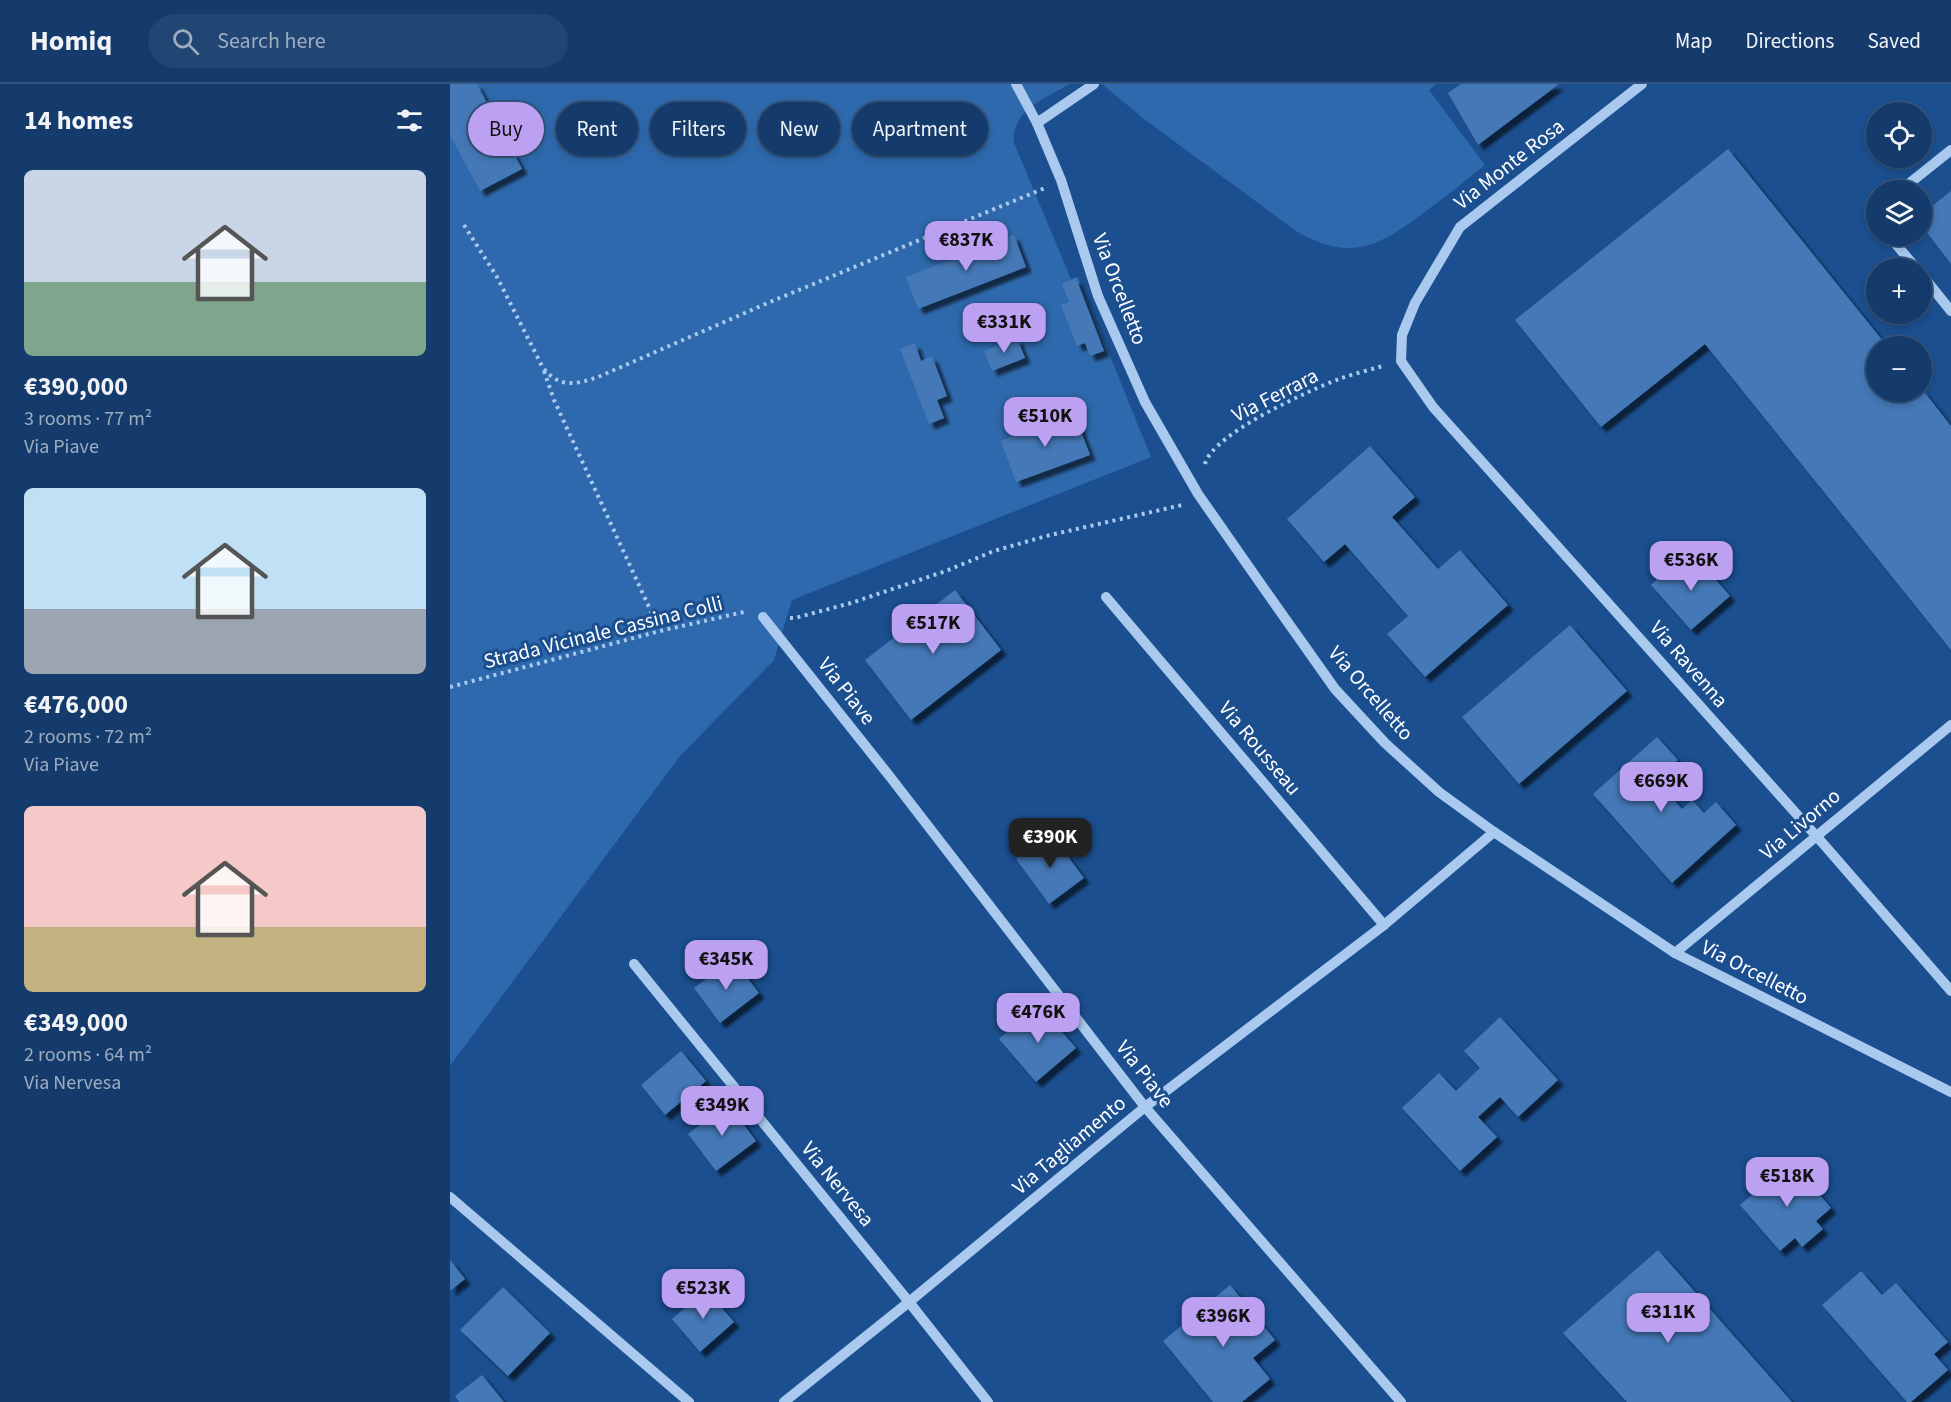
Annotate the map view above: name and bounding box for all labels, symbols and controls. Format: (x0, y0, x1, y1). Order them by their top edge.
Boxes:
search box (148, 14, 568, 68)
text: Homiq (30, 21, 112, 61)
icon: search (169, 25, 202, 58)
text: Search here (217, 25, 326, 57)
text: Map (1675, 26, 1713, 56)
text: Directions (1746, 26, 1834, 56)
text: Saved (1867, 26, 1921, 56)
text: 14 homes (24, 102, 133, 139)
chip: Buy (468, 102, 544, 156)
chip: Rent (556, 102, 638, 156)
chip: Filters (650, 102, 746, 156)
chip: New (758, 102, 840, 156)
chip: Apartment (852, 102, 988, 156)
map controls (1866, 102, 1932, 402)
button: locate (1866, 102, 1932, 168)
icon: filters (393, 104, 426, 137)
street label: Via Monte Rosa (1447, 111, 1571, 217)
button: layers (1866, 180, 1932, 246)
icon: home (171, 209, 279, 317)
pin: €837K (924, 221, 1008, 272)
text: €837K (939, 226, 993, 254)
street label: Via Orcelletto (1085, 229, 1155, 349)
button: + (1866, 258, 1932, 324)
pin: €331K (962, 303, 1046, 354)
text: €331K (977, 308, 1031, 336)
button: − (1866, 336, 1932, 402)
street label: Via Ferrara (1227, 360, 1323, 430)
text: €390,000 (24, 368, 128, 405)
pin: €510K (1003, 397, 1087, 448)
text: €510K (1018, 402, 1072, 430)
text: 3 rooms · 77 m² (24, 405, 152, 433)
text: Via Piave (24, 433, 99, 461)
icon: home (171, 527, 279, 635)
pin: €536K (1649, 541, 1733, 592)
text: €536K (1664, 546, 1718, 574)
street label: Strada Vicinale Cassina Colli (480, 588, 726, 676)
pin: €517K (891, 604, 975, 655)
text: €517K (906, 609, 960, 637)
street label: Via Ravenna (1643, 614, 1735, 714)
street label: Via Orcelletto (1321, 639, 1421, 747)
street label: Via Piave (811, 651, 883, 731)
text: €476,000 (24, 686, 128, 723)
street label: Via Rousseau (1212, 694, 1308, 802)
text: 2 rooms · 72 m² (24, 723, 152, 751)
text: Via Piave (24, 751, 99, 779)
pin: €669K (1619, 762, 1703, 813)
text: €669K (1634, 767, 1688, 795)
street label: Via Livorno (1753, 781, 1847, 867)
pin: €390K (1008, 818, 1092, 869)
text: €390K (1023, 823, 1077, 851)
icon: home (171, 845, 279, 953)
street label: Via Orcelletto (1696, 932, 1814, 1012)
pin: €345K (684, 940, 768, 991)
text: €345K (699, 945, 753, 973)
pin: €476K (996, 993, 1080, 1044)
text: €476K (1011, 998, 1065, 1026)
text: €349,000 (24, 1004, 128, 1041)
street label: Via Piave (1109, 1034, 1181, 1114)
text: 2 rooms · 64 m² (24, 1041, 152, 1069)
text: Via Nervesa (24, 1069, 121, 1097)
pin: €349K (680, 1086, 764, 1137)
street label: Via Tagliamento (1006, 1088, 1132, 1202)
text: €349K (695, 1091, 749, 1119)
street label: Via Nervesa (794, 1135, 882, 1233)
pin: €518K (1745, 1157, 1829, 1208)
text: €518K (1760, 1162, 1814, 1190)
pin: €523K (661, 1269, 745, 1320)
text: €523K (676, 1274, 730, 1302)
pin: €311K (1626, 1293, 1710, 1344)
pin: €396K (1181, 1297, 1265, 1348)
text: €311K (1641, 1298, 1695, 1326)
text: €396K (1196, 1302, 1250, 1330)

